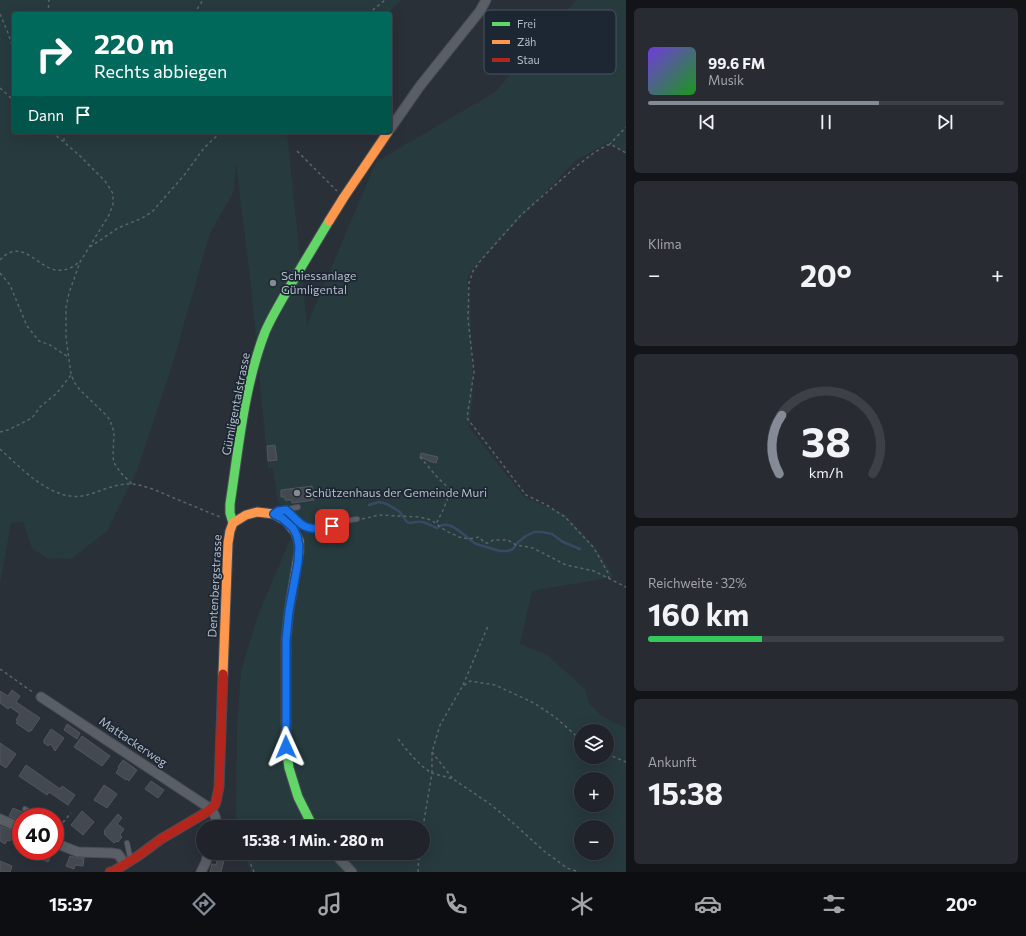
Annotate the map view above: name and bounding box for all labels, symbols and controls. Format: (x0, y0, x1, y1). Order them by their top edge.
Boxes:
legend (484, 10, 616, 74)
text: Frei (517, 17, 536, 30)
text: 220 m (94, 26, 174, 60)
icon: right (28, 28, 80, 80)
text: Zäh (517, 35, 536, 48)
text: Stau (517, 53, 540, 66)
text: 99.6 FM (708, 54, 765, 72)
text: Rechts abbiegen (94, 60, 227, 82)
text: Musik (708, 72, 744, 88)
icon: arrive (72, 104, 94, 126)
text: Dann (28, 106, 64, 124)
icon: previous (696, 111, 718, 133)
icon: pause (815, 111, 837, 133)
icon: next (934, 111, 956, 133)
text: Klima (648, 236, 682, 252)
text: 20° (800, 256, 852, 293)
text: − (648, 261, 661, 288)
text: + (991, 261, 1004, 288)
place label: Schiessanlage Gümligental (281, 268, 356, 296)
marker: Schiessanlage Gümligental (268, 278, 278, 288)
street label: Gümligentalstrasse (218, 351, 252, 456)
text: 38 (801, 415, 851, 466)
text: km/h (809, 463, 843, 481)
place label: Schützenhaus der Gemeinde Muri (305, 485, 487, 499)
marker: Schützenhaus der Gemeinde Muri (292, 488, 302, 498)
pin (315, 509, 349, 543)
icon: arrive (321, 515, 343, 537)
street label: Dentenbergstrasse (204, 534, 224, 638)
text: Reichweite · 32% (648, 575, 747, 591)
text: 160 km (648, 595, 749, 632)
street label: Mattackerweg (97, 713, 171, 769)
map controls (574, 724, 614, 860)
button: layers (574, 724, 614, 764)
position arrow (265, 726, 307, 768)
text: Ankunft (648, 754, 697, 770)
button: + (574, 772, 614, 812)
text: 15:38 (648, 774, 723, 811)
speed limit sign: 40 (12, 808, 64, 860)
button: − (574, 820, 614, 860)
text: 15:38 · 1 Min. · 280 m (242, 831, 384, 849)
icon: directions (190, 890, 218, 918)
icon: music (316, 890, 344, 918)
icon: phone (442, 890, 470, 918)
icon: climate (568, 890, 596, 918)
icon: car (694, 890, 722, 918)
icon: filters (820, 890, 848, 918)
text: 15:37 (49, 893, 93, 915)
text: 20° (946, 893, 977, 915)

